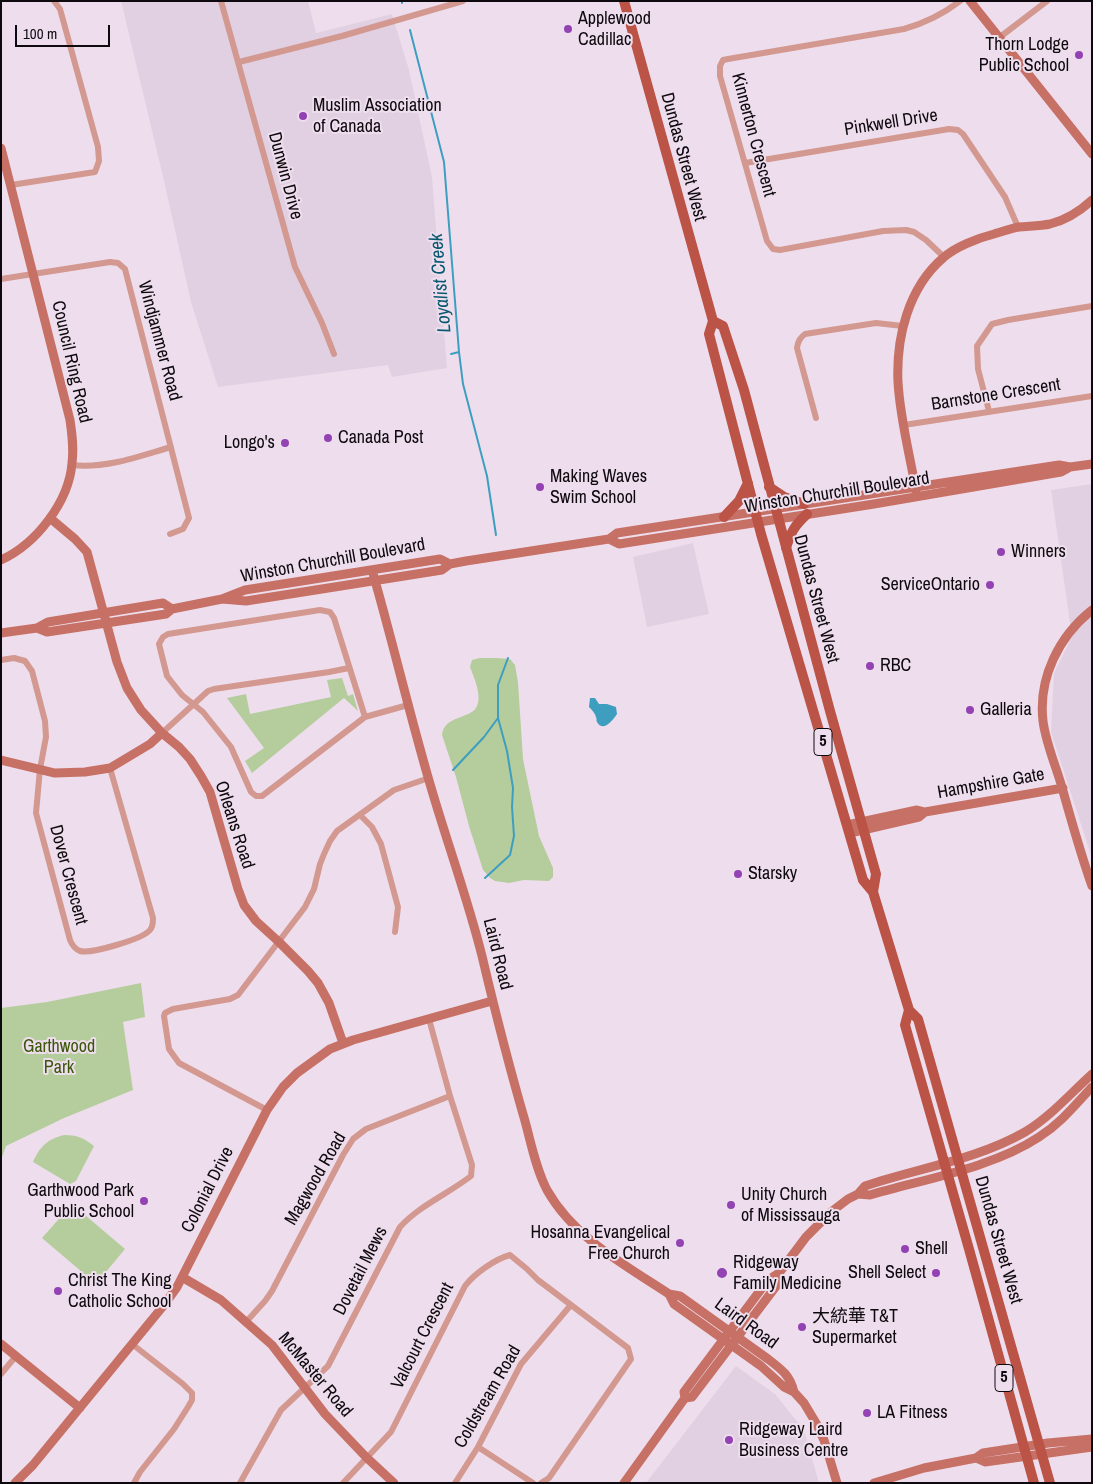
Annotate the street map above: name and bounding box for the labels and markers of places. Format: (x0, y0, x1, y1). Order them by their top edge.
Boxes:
place label: Applewood Cadillac (578, 8, 651, 50)
marker: Applewood Cadillac (562, 23, 574, 35)
place label: Thorn Lodge Public School (979, 34, 1069, 76)
marker: Thorn Lodge Public School (1073, 49, 1085, 61)
place label: Muslim Association of Canada (313, 95, 442, 138)
marker: Muslim Association of Canada (297, 110, 309, 122)
place label: Canada Post (338, 427, 423, 449)
place label: Longo's (224, 432, 275, 454)
marker: Canada Post (322, 432, 334, 444)
marker: Longo's (279, 437, 291, 449)
place label: Making Waves Swim School (550, 466, 647, 508)
marker: Making Waves Swim School (534, 481, 546, 493)
place label: Winners (1011, 541, 1066, 563)
marker: Winners (995, 546, 1007, 558)
place label: ServiceOntario (881, 574, 980, 596)
marker: ServiceOntario (984, 579, 996, 591)
place label: RBC (880, 655, 911, 677)
marker: RBC (864, 660, 876, 672)
place label: Galleria (980, 699, 1032, 721)
marker: Galleria (964, 704, 976, 716)
place label: Starsky (748, 863, 797, 885)
marker: Starsky (732, 868, 744, 880)
place label: Garthwood Park Public School (27, 1180, 134, 1222)
place label: Unity Church of Mississauga (741, 1184, 840, 1226)
marker: Garthwood Park Public School (138, 1195, 150, 1207)
marker: Unity Church of Mississauga (725, 1199, 737, 1211)
place label: Hosanna Evangelical Free Church (531, 1222, 670, 1264)
marker: Hosanna Evangelical Free Church (674, 1237, 686, 1249)
place label: Shell (915, 1238, 948, 1260)
marker: Shell (899, 1243, 911, 1255)
place label: Ridgeway Family Medicine (733, 1252, 841, 1294)
place label: Shell Select (848, 1262, 926, 1284)
marker: Ridgeway Family Medicine (715, 1266, 729, 1280)
marker: Shell Select (930, 1267, 942, 1279)
place label: Christ The King Catholic School (68, 1270, 171, 1312)
marker: Christ The King Catholic School (52, 1285, 64, 1297)
place label: 大統華 T&T Supermarket (812, 1306, 898, 1348)
marker: 大統華 T&T Supermarket (796, 1321, 808, 1333)
place label: LA Fitness (877, 1402, 948, 1424)
marker: LA Fitness (861, 1407, 873, 1419)
place label: Ridgeway Laird Business Centre (739, 1419, 848, 1462)
marker: Ridgeway Laird Business Centre (723, 1434, 735, 1446)

